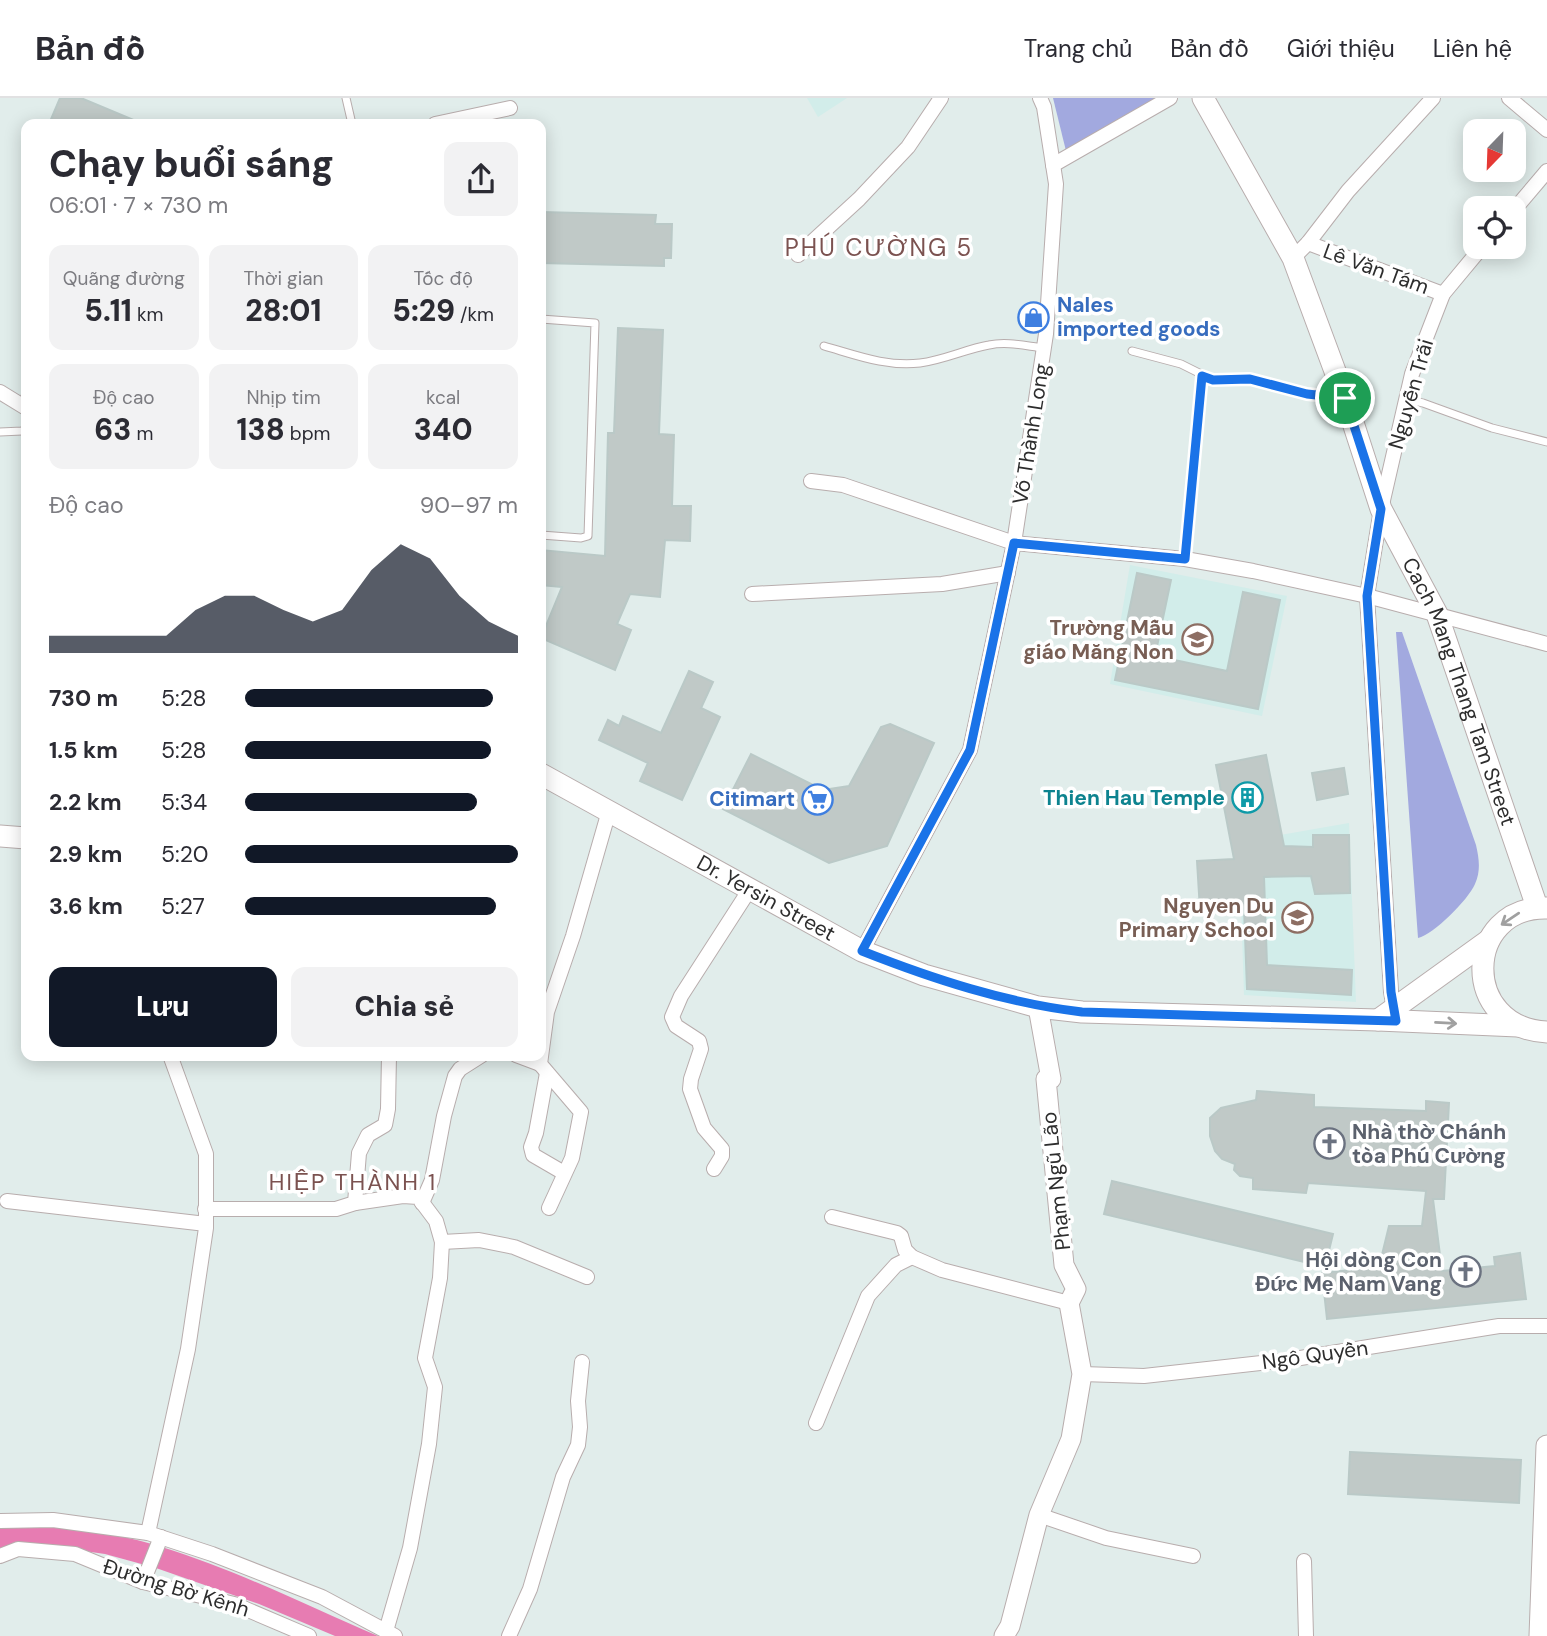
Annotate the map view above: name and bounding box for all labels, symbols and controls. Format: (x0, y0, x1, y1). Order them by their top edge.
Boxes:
text: Bản đồ (35, 27, 145, 70)
text: Trang chủ (1024, 33, 1132, 64)
text: Bản đồ (1170, 33, 1249, 64)
text: Giới thiệu (1287, 33, 1395, 64)
text: Liên hệ (1433, 33, 1512, 64)
north arrow (1463, 119, 1526, 182)
map controls (1463, 119, 1526, 259)
text: Chạy buổi sáng (49, 139, 334, 189)
button: share (444, 142, 518, 216)
text: 06:01 · 7 × 730 m (49, 190, 228, 220)
button: locate (1463, 196, 1526, 259)
district label: PHÚ CƯỜNG 5 (785, 232, 973, 263)
street label: Lê Văn Tám (1319, 237, 1433, 301)
text: Quãng đường (63, 266, 185, 291)
text: Thời gian (243, 266, 324, 291)
text: Tốc độ (413, 266, 473, 291)
text: 5.11 (84, 291, 132, 330)
text: 28:01 (245, 291, 322, 330)
text: 5:29 (392, 291, 455, 330)
place label: Nales imported goods (1057, 291, 1220, 343)
shop icon: Nales imported goods (1017, 300, 1051, 334)
text: km (132, 302, 163, 327)
text: /km (455, 302, 494, 327)
street label: Nguyễn Trãi (1382, 336, 1440, 452)
street label: Võ Thành Long (1006, 361, 1056, 507)
pin (1315, 368, 1375, 428)
icon: arrive (1326, 379, 1364, 417)
text: Độ cao (93, 385, 155, 410)
text: Nhịp tim (246, 385, 321, 410)
text: kcal (426, 385, 460, 410)
text: 63 (94, 410, 131, 449)
text: 138 (236, 410, 285, 449)
text: 340 (414, 410, 473, 449)
text: m (131, 421, 153, 446)
text: bpm (285, 421, 331, 446)
text: Độ cao (49, 490, 124, 520)
text: 90–97 m (420, 490, 518, 520)
street label: Cach Mang Thang Tam Street (1395, 553, 1522, 829)
place label: Trường Mẫu giáo Măng Non (1023, 614, 1174, 666)
school or university icon: Trường Mẫu giáo Măng Non (1180, 623, 1214, 657)
text: 730 m (49, 683, 118, 713)
text: 5:28 (161, 683, 207, 713)
text: 1.5 km (49, 735, 118, 765)
text: 5:28 (161, 735, 207, 765)
building icon: Thien Hau Temple (1231, 781, 1265, 815)
supermarket icon: Citimart (801, 782, 835, 816)
place label: Thien Hau Temple (1043, 784, 1225, 812)
place label: Citimart (709, 785, 795, 813)
text: 2.2 km (49, 787, 122, 817)
text: 5:34 (161, 787, 207, 817)
text: 2.9 km (49, 839, 122, 869)
text: 5:20 (161, 839, 208, 869)
street label: Dr. Yersin Street (692, 849, 840, 948)
text: 3.6 km (49, 891, 123, 921)
text: 5:27 (161, 891, 205, 921)
place label: Nguyen Du Primary School (1119, 892, 1274, 944)
school or university icon: Nguyen Du Primary School (1280, 901, 1314, 935)
one-way arrow (1501, 912, 1520, 926)
button: Lưu (49, 967, 277, 1047)
button: Chia sẻ (291, 967, 518, 1047)
one-way arrow (1435, 1017, 1458, 1030)
street label: Phạm Ngũ Lão (1035, 1110, 1077, 1252)
place label: Nhà thờ Chánh tòa Phú Cường (1352, 1118, 1506, 1170)
church icon: Nhà thờ Chánh tòa Phú Cường (1312, 1127, 1346, 1161)
district label: HIỆP THÀNH 1 (269, 1167, 437, 1197)
place label: Hội dòng Con Đức Mẹ Nam Vang (1255, 1246, 1442, 1298)
church icon: Hội dòng Con Đức Mẹ Nam Vang (1448, 1255, 1482, 1289)
street label: Ngô Quyền (1260, 1334, 1370, 1376)
street label: Đường Bờ Kênh (99, 1552, 253, 1624)

